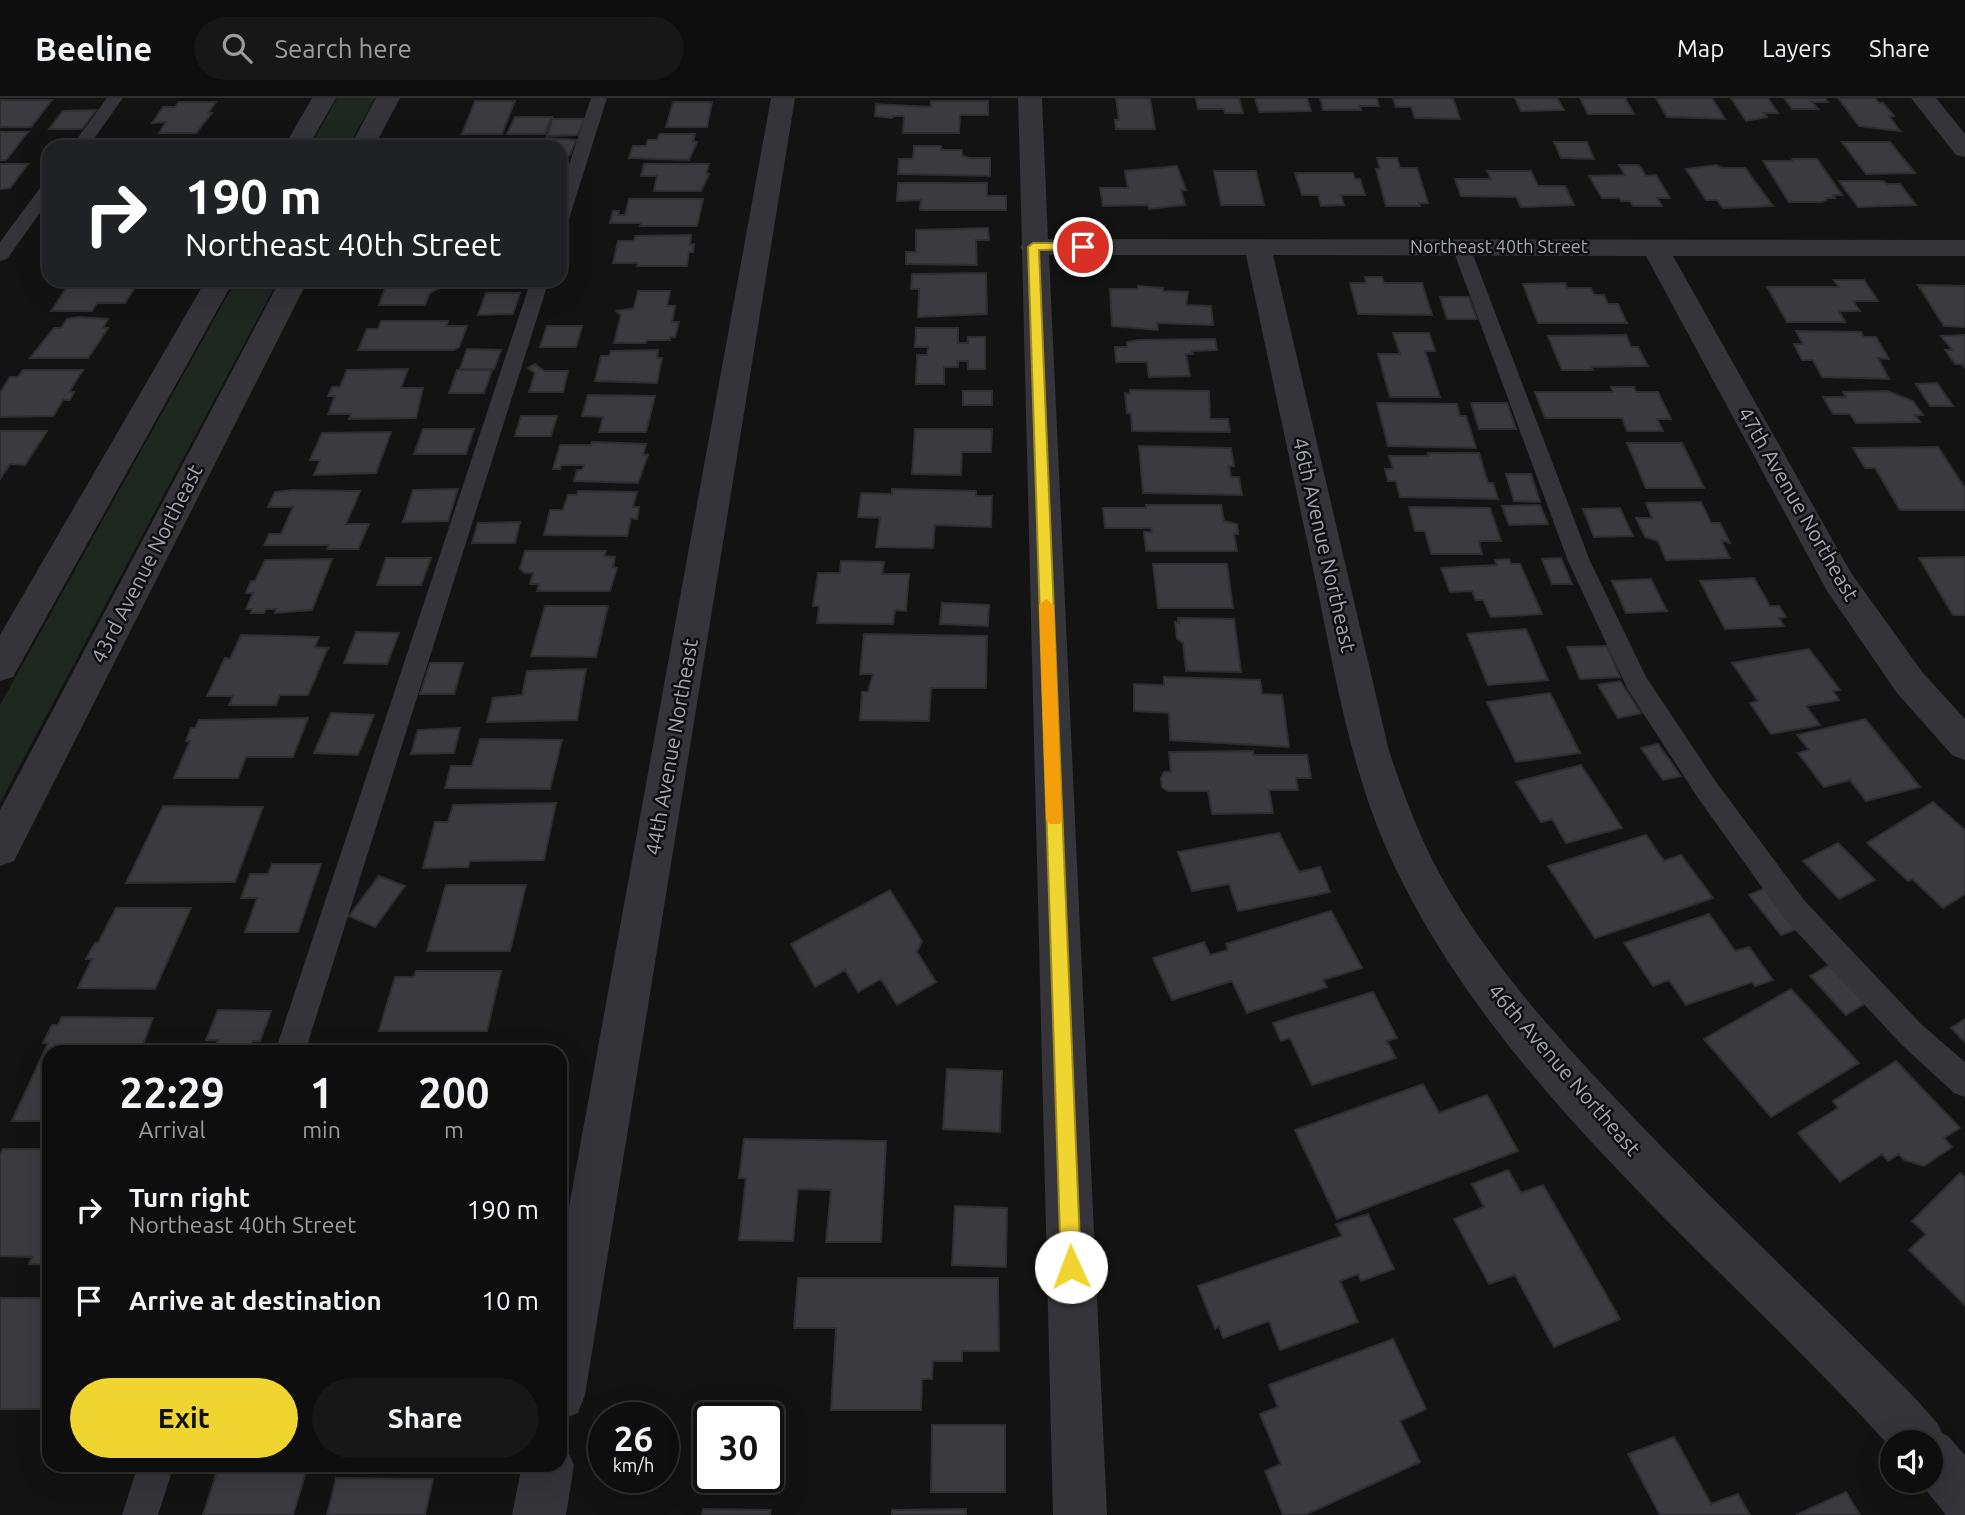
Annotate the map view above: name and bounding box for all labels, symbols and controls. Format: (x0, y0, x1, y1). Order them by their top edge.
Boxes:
search box (194, 17, 684, 80)
icon: search (218, 29, 256, 67)
text: Beeline (35, 30, 152, 67)
text: Search here (274, 34, 412, 63)
text: Map (1677, 35, 1724, 62)
text: Layers (1762, 35, 1831, 62)
text: Share (1869, 35, 1930, 62)
icon: right (70, 168, 161, 259)
text: 190 m (185, 168, 322, 223)
pin (1053, 217, 1113, 277)
text: Northeast 40th Street (185, 226, 501, 262)
icon: arrive (1064, 228, 1102, 266)
street label: Northeast 40th Street (1410, 236, 1588, 256)
street label: 47th Avenue Northeast (1734, 402, 1864, 605)
street label: 46th Avenue Northeast (1289, 435, 1361, 654)
street label: 43rd Avenue Northeast (86, 460, 207, 667)
street label: 44th Avenue Northeast (640, 637, 702, 857)
street label: 46th Avenue Northeast (1484, 979, 1646, 1160)
text: 22:29 (120, 1069, 225, 1116)
text: 1 (310, 1069, 333, 1116)
text: 200 (418, 1069, 489, 1116)
text: Arrival (139, 1117, 206, 1142)
text: min (302, 1117, 341, 1142)
text: m (444, 1117, 464, 1142)
text: Turn right (129, 1183, 250, 1212)
icon: right (70, 1191, 108, 1229)
text: 190 m (467, 1195, 539, 1224)
text: Northeast 40th Street (129, 1212, 356, 1237)
position arrow (1034, 1230, 1108, 1304)
icon: arrive (70, 1282, 108, 1320)
text: Arrive at destination (129, 1286, 382, 1315)
text: 10 m (481, 1286, 539, 1315)
button: Exit (70, 1378, 298, 1458)
button: Share (312, 1378, 539, 1458)
speed limit sign: 30 (693, 1402, 784, 1493)
text: 26 (614, 1418, 653, 1458)
map controls (1880, 1430, 1943, 1493)
button: sound (1880, 1430, 1943, 1493)
text: km/h (613, 1455, 654, 1475)

